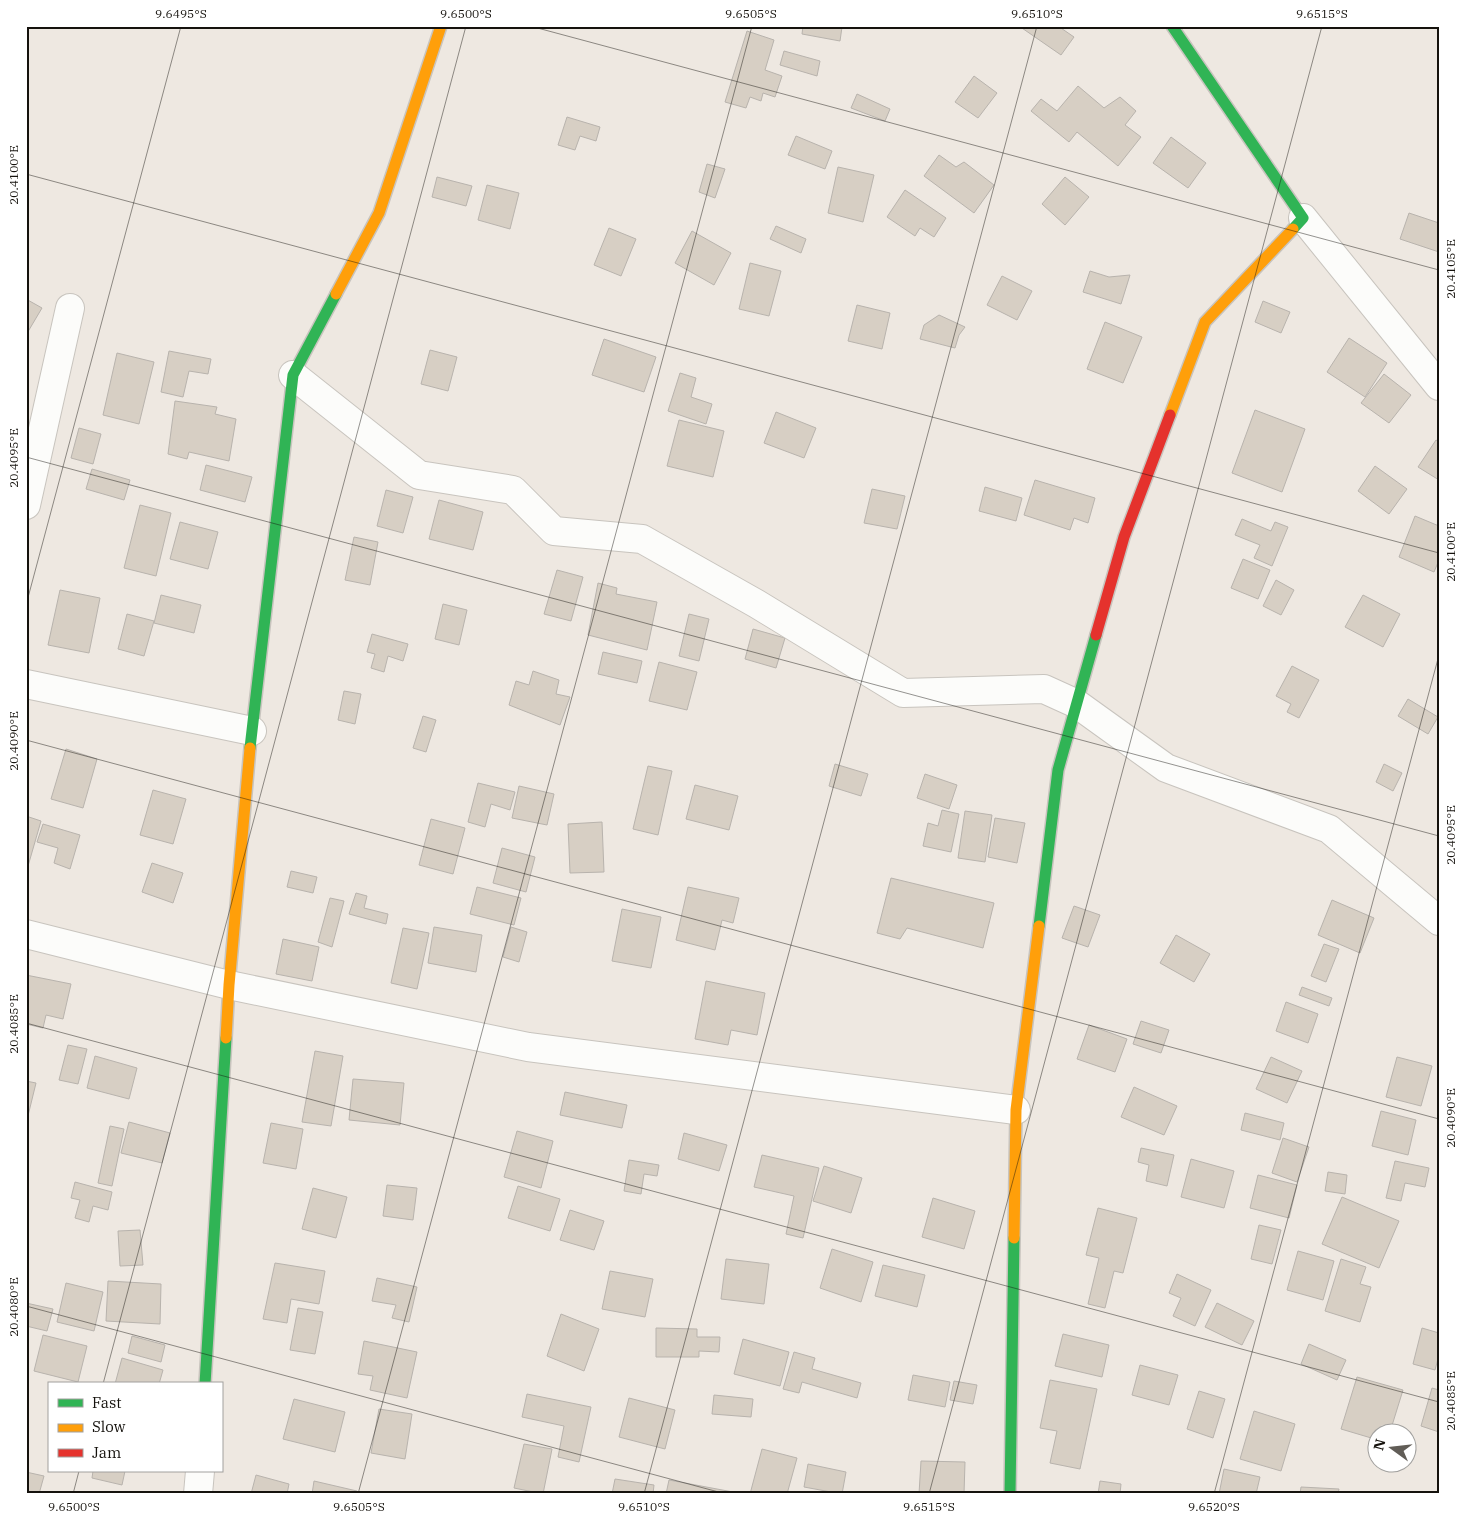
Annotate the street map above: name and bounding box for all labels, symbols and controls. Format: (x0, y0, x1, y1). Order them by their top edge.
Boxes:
text: 9.6495°S (155, 6, 207, 21)
text: 9.6500°S (440, 6, 492, 21)
text: 9.6505°S (725, 6, 777, 21)
text: 9.6510°S (1011, 6, 1063, 21)
text: 9.6515°S (1296, 6, 1348, 21)
text: 20.4100°E (6, 145, 21, 205)
text: 20.4105°E (1443, 239, 1458, 299)
text: 20.4095°E (6, 428, 21, 488)
text: 20.4100°E (1443, 522, 1458, 582)
text: 20.4090°E (6, 711, 21, 771)
text: 20.4095°E (1443, 805, 1458, 865)
text: 20.4085°E (6, 994, 21, 1054)
text: 20.4090°E (1443, 1088, 1458, 1148)
text: 20.4080°E (6, 1277, 21, 1337)
text: 20.4085°E (1443, 1371, 1458, 1431)
legend (48, 1382, 222, 1472)
text: Fast (92, 1393, 122, 1412)
text: Slow (92, 1417, 126, 1436)
north arrow (1368, 1422, 1418, 1472)
text: N (1369, 1437, 1390, 1452)
text: Jam (92, 1443, 121, 1462)
text: 9.6500°S (48, 1499, 100, 1514)
text: 9.6505°S (333, 1499, 385, 1514)
text: 9.6510°S (618, 1499, 670, 1514)
text: 9.6515°S (903, 1499, 955, 1514)
text: 9.6520°S (1188, 1499, 1240, 1514)

